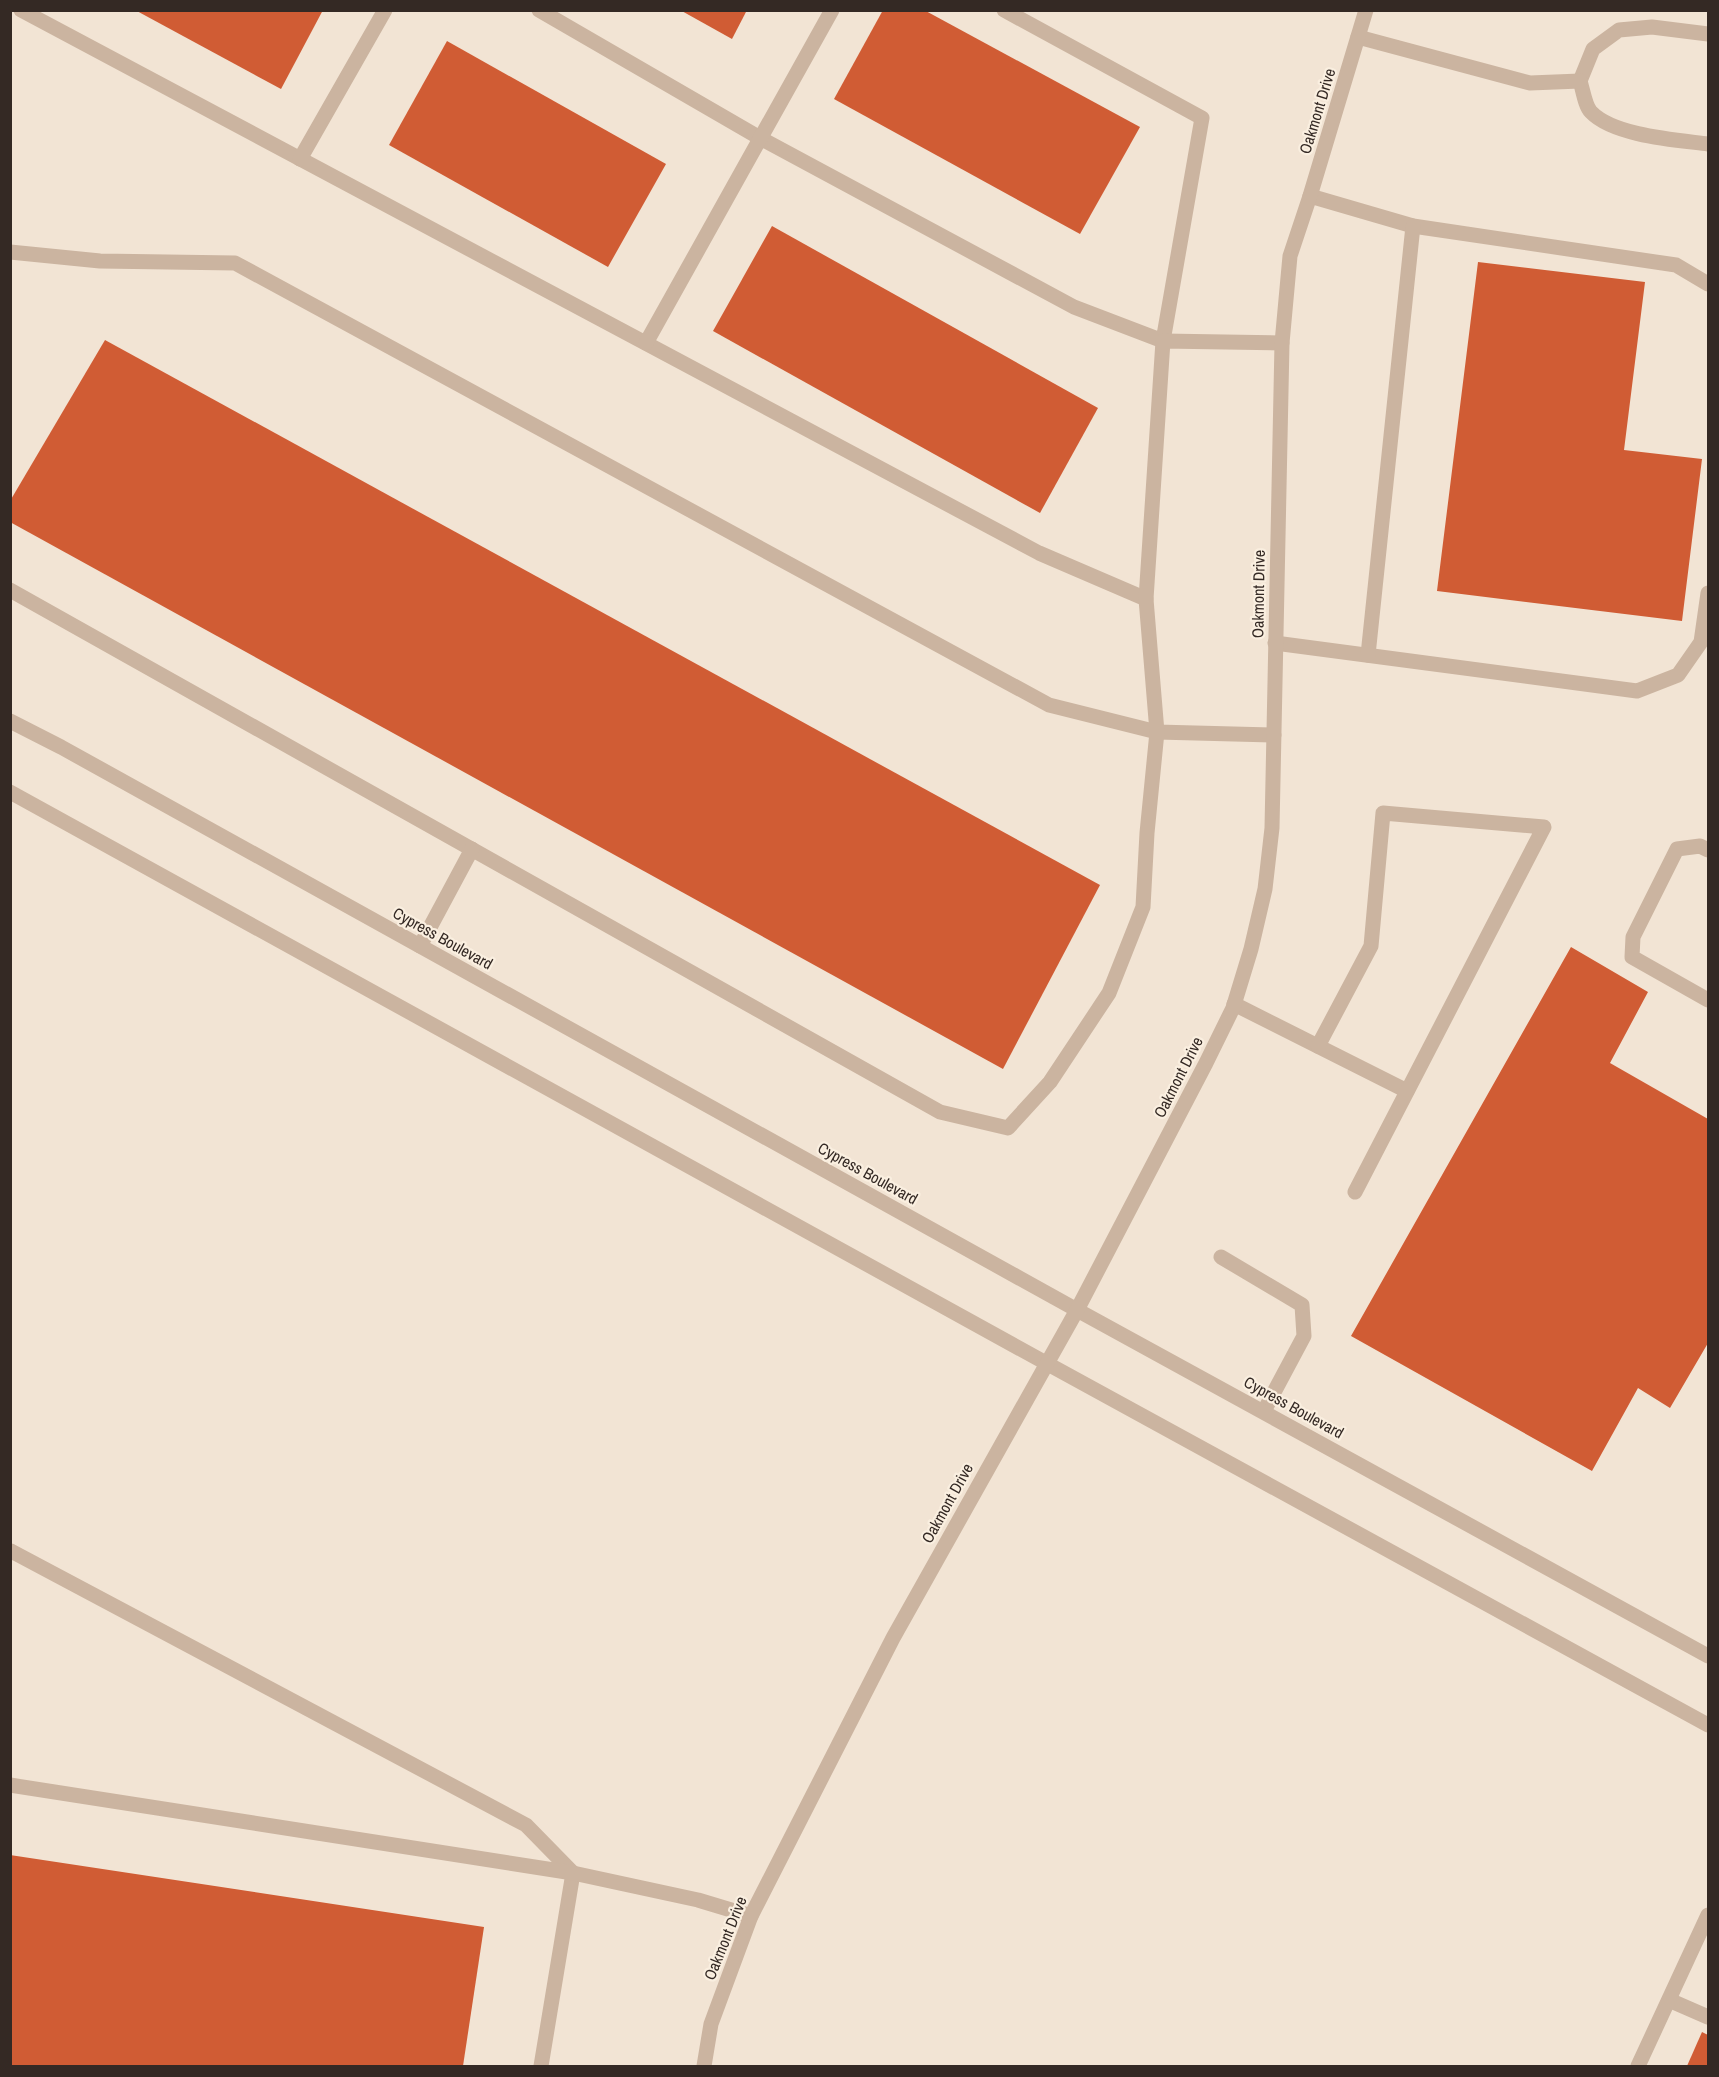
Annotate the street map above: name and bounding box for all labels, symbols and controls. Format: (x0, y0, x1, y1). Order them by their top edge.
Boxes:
street label: Oakmont Drive (1294, 66, 1340, 156)
street label: Oakmont Drive (1246, 550, 1270, 638)
street label: Cypress Boulevard (389, 902, 497, 974)
street label: Oakmont Drive (1148, 1033, 1208, 1121)
street label: Cypress Boulevard (814, 1137, 922, 1209)
street label: Cypress Boulevard (1240, 1371, 1348, 1443)
street label: Oakmont Drive (916, 1459, 978, 1547)
street label: Oakmont Drive (698, 1893, 752, 1983)

